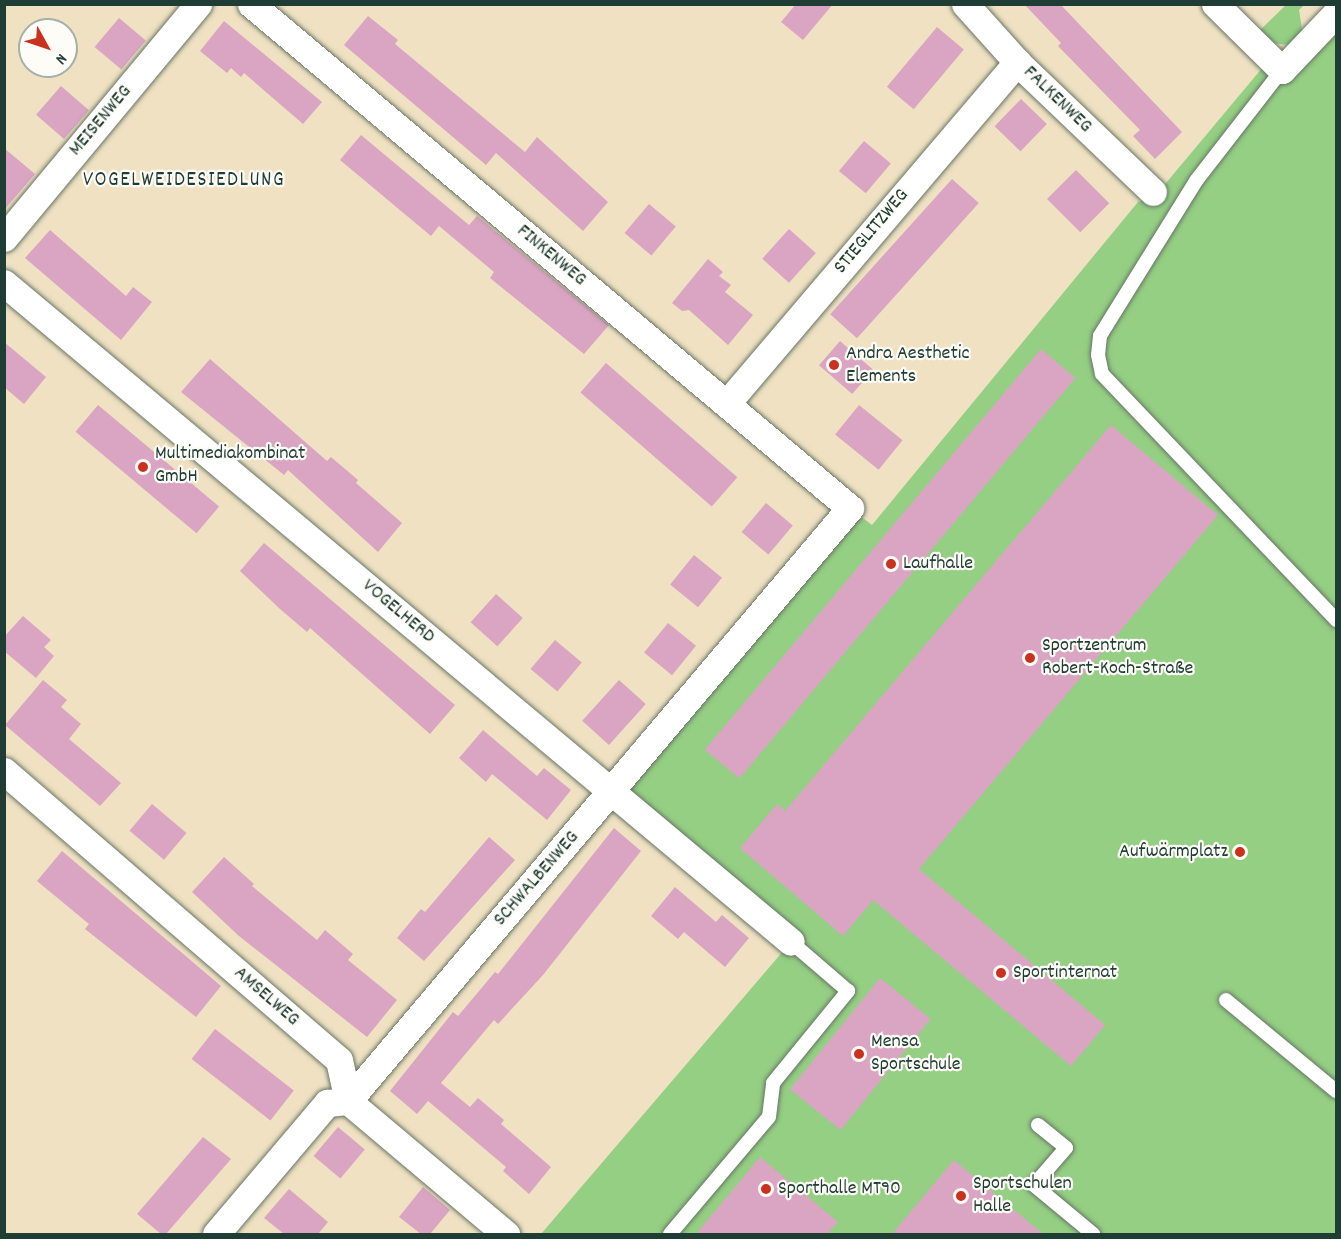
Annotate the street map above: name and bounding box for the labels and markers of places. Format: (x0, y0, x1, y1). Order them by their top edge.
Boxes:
place label: Andra Aesthetic Elements (846, 342, 969, 389)
marker: Andra Aesthetic Elements (827, 358, 841, 372)
place label: Multimediakombinat GmbH (155, 443, 305, 490)
marker: Multimediakombinat GmbH (136, 460, 150, 474)
place label: Laufhalle (903, 552, 973, 576)
marker: Laufhalle (884, 557, 898, 571)
place label: Sportzentrum Robert-Koch-Straße (1042, 634, 1193, 681)
marker: Sportzentrum Robert-Koch-Straße (1023, 651, 1037, 665)
place label: Aufwärmplatz (1119, 840, 1228, 864)
marker: Aufwärmplatz (1233, 845, 1247, 859)
place label: Sportinternat (1013, 961, 1117, 985)
marker: Sportinternat (994, 966, 1008, 980)
place label: Mensa Sportschule (871, 1030, 961, 1077)
marker: Mensa Sportschule (852, 1047, 866, 1061)
place label: Sportschulen Halle (973, 1172, 1072, 1219)
place label: Sporthalle MT90 (778, 1177, 901, 1201)
marker: Sporthalle MT90 (759, 1182, 773, 1196)
marker: Sportschulen Halle (954, 1189, 968, 1203)

